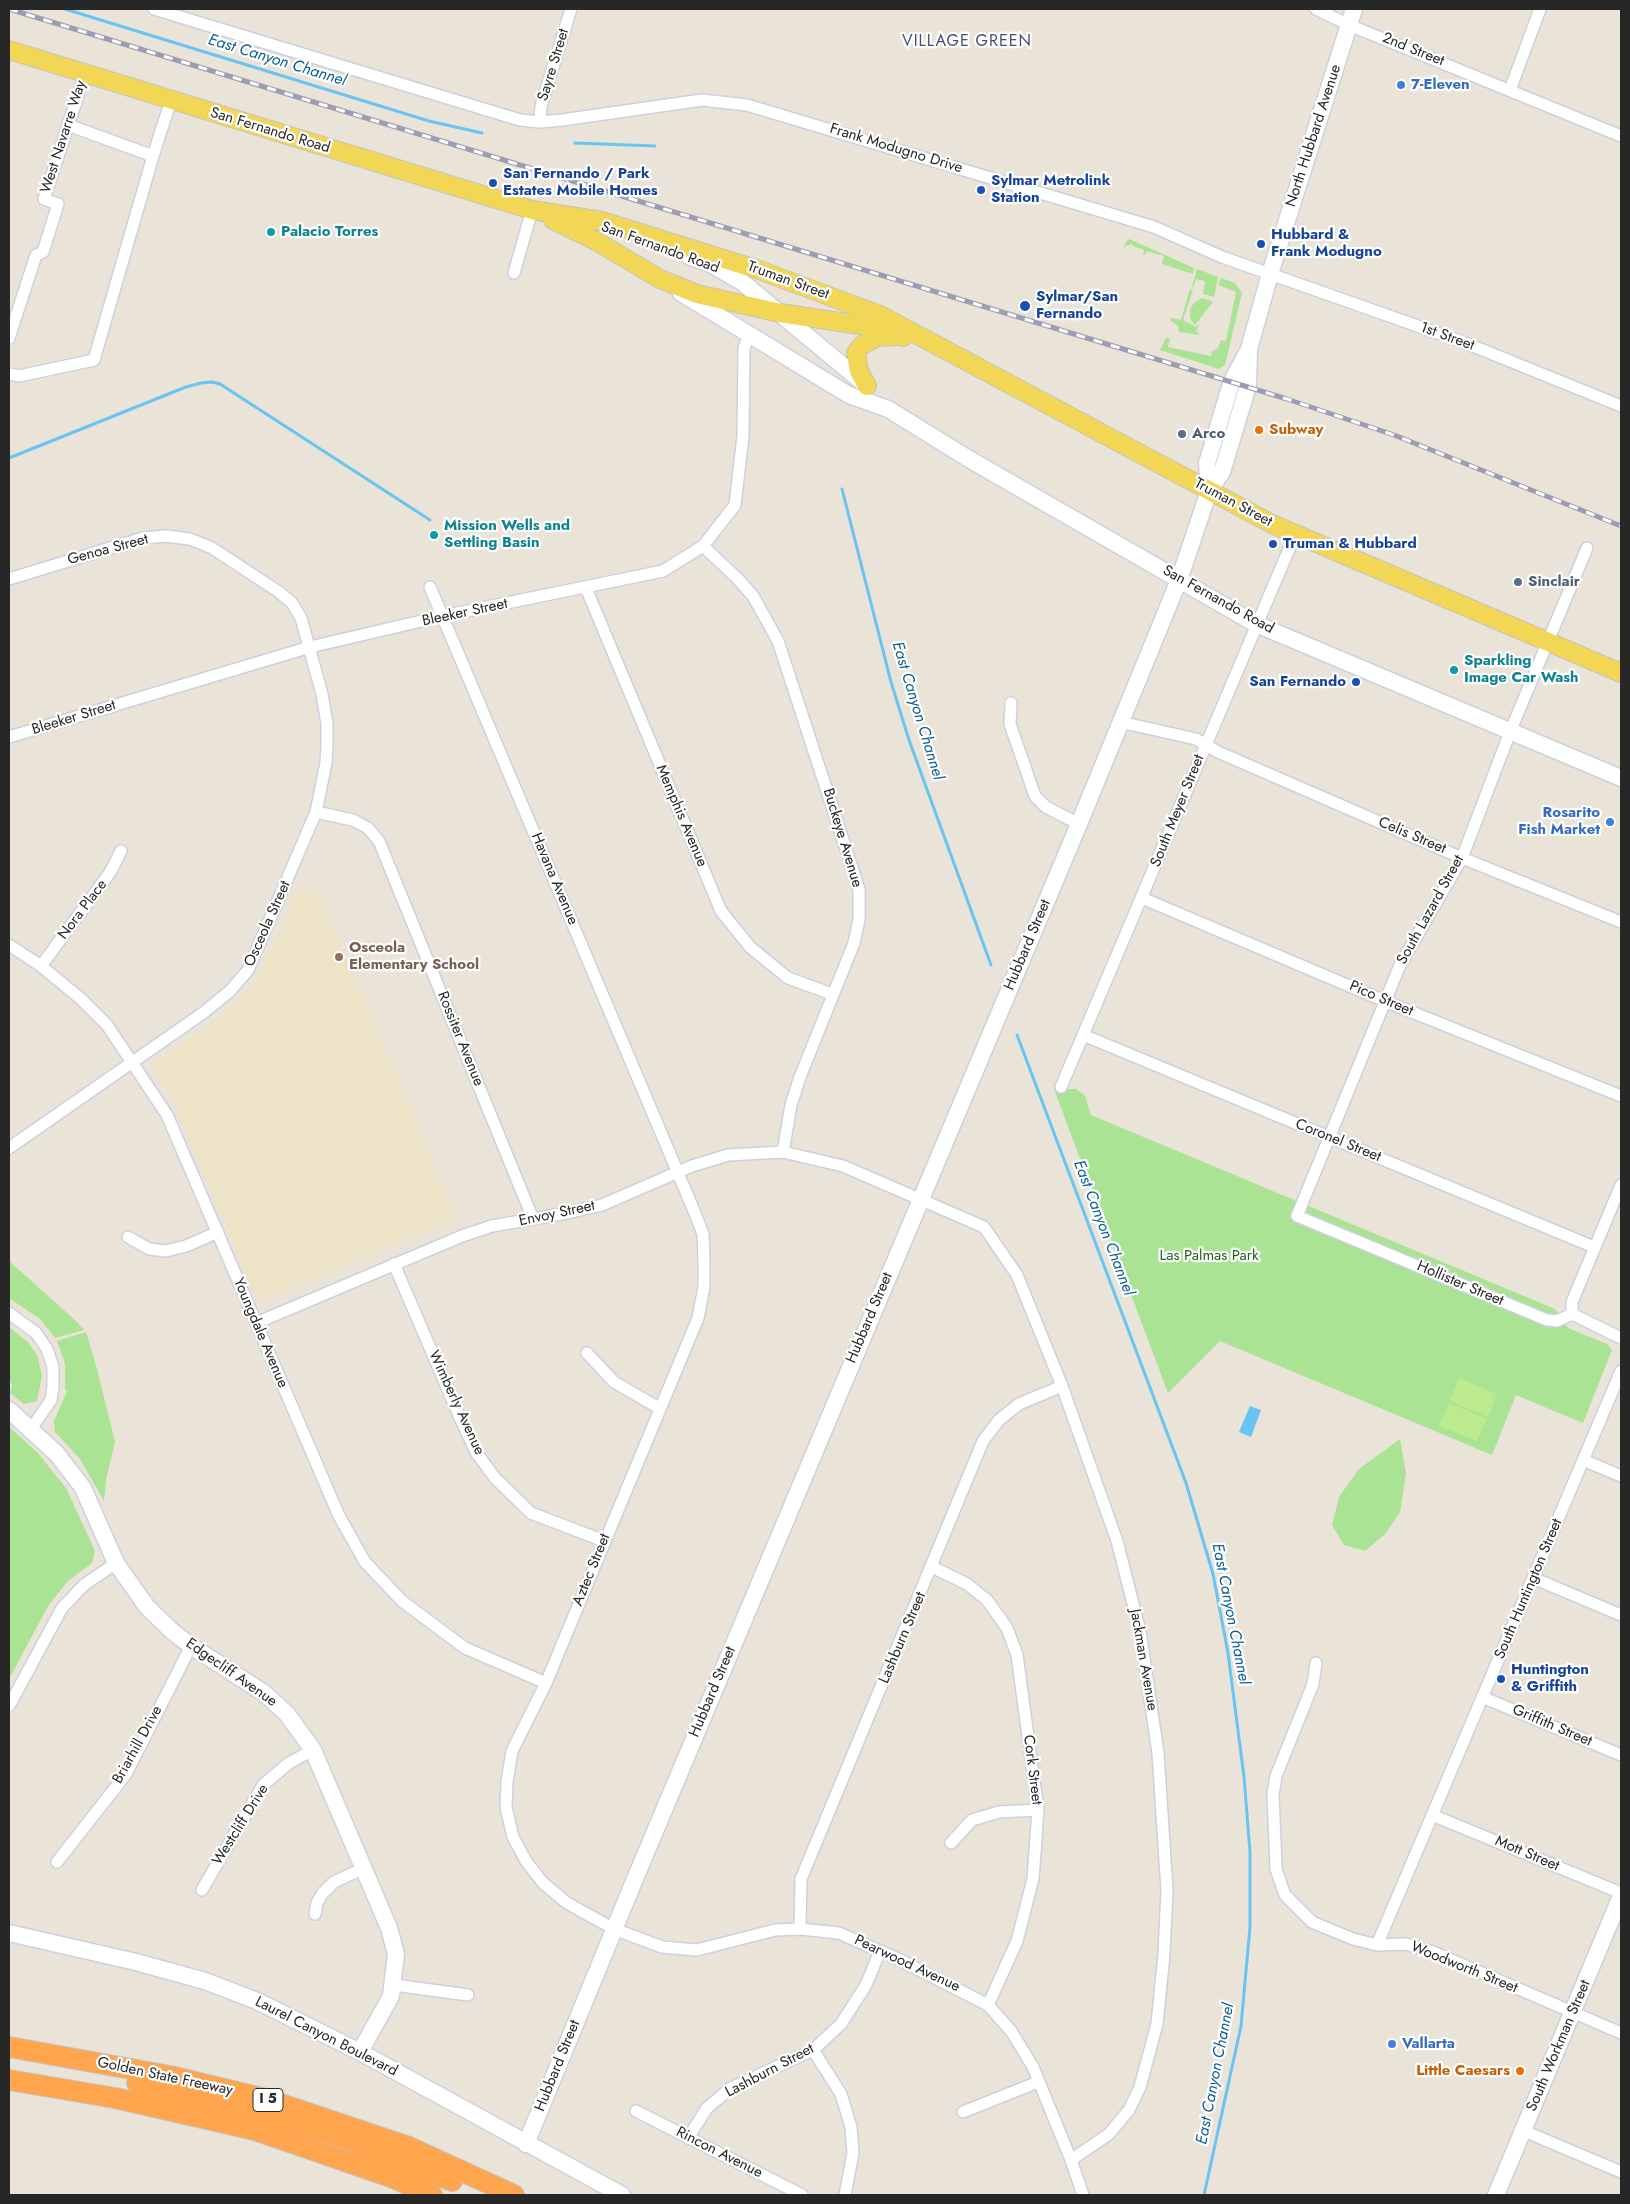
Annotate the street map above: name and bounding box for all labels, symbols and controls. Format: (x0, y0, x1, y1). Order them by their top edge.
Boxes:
street label: Sayre Street (534, 27, 574, 103)
street label: 2nd Street (1379, 29, 1447, 71)
water label: East Canyon Channel (206, 31, 348, 91)
district label: VILLAGE GREEN (900, 32, 1034, 52)
street label: North Hubbard Avenue (1282, 62, 1346, 210)
place label: 7-Eleven (1411, 76, 1470, 94)
street label: West Navarre Way (37, 78, 91, 196)
marker: 7-Eleven (1395, 79, 1407, 91)
street label: San Fernando Road (208, 104, 332, 158)
street label: Frank Modugno Drive (827, 120, 965, 178)
place label: San Fernando / Park Estates Mobile Homes (503, 165, 658, 200)
place label: Sylmar Metrolink Station (991, 172, 1110, 207)
marker: San Fernando / Park Estates Mobile Homes (487, 177, 499, 189)
marker: Sylmar Metrolink Station (975, 184, 987, 196)
street label: San Fernando Road (599, 218, 721, 278)
place label: Palacio Torres (281, 223, 378, 241)
marker: Palacio Torres (265, 226, 277, 238)
place label: Hubbard & Frank Modugno (1271, 226, 1382, 261)
marker: Hubbard & Frank Modugno (1255, 238, 1267, 250)
street label: Truman Street (745, 258, 831, 304)
place label: Sylmar/San Fernando (1036, 288, 1118, 323)
marker: Sylmar/San Fernando (1018, 299, 1032, 313)
street label: 1st Street (1417, 319, 1477, 355)
place label: Subway (1269, 421, 1323, 439)
marker: Subway (1253, 424, 1265, 436)
place label: Arco (1192, 425, 1225, 443)
marker: Arco (1176, 428, 1188, 440)
street label: Truman Street (1191, 475, 1275, 531)
place label: Mission Wells and Settling Basin (444, 517, 570, 552)
marker: Mission Wells and Settling Basin (428, 529, 440, 541)
street label: Genoa Street (66, 531, 150, 569)
place label: Truman & Hubbard (1283, 535, 1417, 553)
marker: Truman & Hubbard (1267, 538, 1279, 550)
street label: San Fernando Road (1159, 562, 1277, 638)
place label: Sinclair (1528, 573, 1580, 591)
marker: Sinclair (1512, 576, 1524, 588)
street label: Bleeker Street (421, 595, 509, 631)
water label: East Canyon Channel (887, 640, 947, 782)
place label: Sparkling Image Car Wash (1464, 652, 1579, 687)
marker: Sparkling Image Car Wash (1448, 664, 1460, 676)
place label: San Fernando (1249, 673, 1346, 691)
marker: San Fernando (1350, 676, 1362, 688)
street label: Bleeker Street (30, 697, 118, 739)
street label: South Meyer Street (1147, 752, 1209, 870)
street label: Memphis Avenue (651, 762, 711, 870)
street label: Buckeye Avenue (818, 786, 866, 890)
place label: Rosarito Fish Market (1518, 804, 1600, 839)
street label: Celis Street (1375, 814, 1449, 858)
marker: Rosarito Fish Market (1604, 816, 1616, 828)
street label: Havana Avenue (527, 830, 581, 928)
street label: South Lazard Street (1393, 852, 1469, 968)
street label: Nora Place (55, 876, 111, 944)
street label: Osceola Street (241, 878, 295, 970)
street label: Hubbard Street (1001, 897, 1055, 993)
place label: Osceola Elementary School (349, 939, 479, 974)
marker: Osceola Elementary School (333, 951, 345, 963)
street label: Pico Street (1346, 977, 1416, 1021)
street label: Rossiter Avenue (433, 989, 487, 1089)
street label: Coronel Street (1292, 1116, 1384, 1166)
water label: East Canyon Channel (1068, 1158, 1138, 1298)
street label: Envoy Street (517, 1197, 597, 1231)
park label: Las Palmas Park (1159, 1247, 1259, 1265)
street label: Hollister Street (1414, 1258, 1506, 1310)
street label: Hubbard Street (843, 1270, 897, 1366)
street label: Youngdale Avenue (229, 1275, 291, 1391)
street label: Wimberly Avenue (424, 1348, 488, 1458)
street label: South Huntington Street (1491, 1516, 1567, 1662)
street label: Aztec Street (569, 1531, 615, 1609)
water label: East Canyon Channel (1207, 1542, 1253, 1686)
street label: Lashburn Street (876, 1590, 930, 1686)
street label: Jackman Avenue (1125, 1608, 1161, 1712)
street label: Edgecliff Avenue (182, 1635, 280, 1711)
street label: Hubbard Street (686, 1644, 740, 1740)
place label: Huntington & Griffith (1511, 1661, 1589, 1696)
marker: Huntington & Griffith (1495, 1673, 1507, 1685)
street label: Griffith Street (1509, 1701, 1595, 1751)
street label: Briarhill Drive (109, 1703, 167, 1787)
street label: Cork Street (1019, 1734, 1045, 1806)
street label: Westcliff Drive (209, 1781, 273, 1869)
street label: Mott Street (1492, 1832, 1562, 1876)
street label: Pearwood Avenue (851, 1932, 963, 1996)
street label: Woodworth Street (1408, 1938, 1520, 1998)
street label: South Workman Street (1523, 1978, 1595, 2114)
street label: Laurel Canyon Boulevard (252, 1993, 400, 2081)
water label: East Canyon Channel (1193, 2002, 1239, 2146)
street label: Hubbard Street (532, 2018, 584, 2114)
place label: Vallarta (1402, 2035, 1455, 2053)
marker: Vallarta (1386, 2038, 1398, 2050)
street label: Lashburn Street (723, 2040, 817, 2102)
street label: Golden State Freeway (96, 2054, 234, 2100)
place label: Little Caesars (1416, 2062, 1510, 2080)
marker: Little Caesars (1514, 2065, 1526, 2077)
road number: I 5 (253, 2088, 283, 2112)
street label: Rincon Avenue (673, 2123, 765, 2183)

